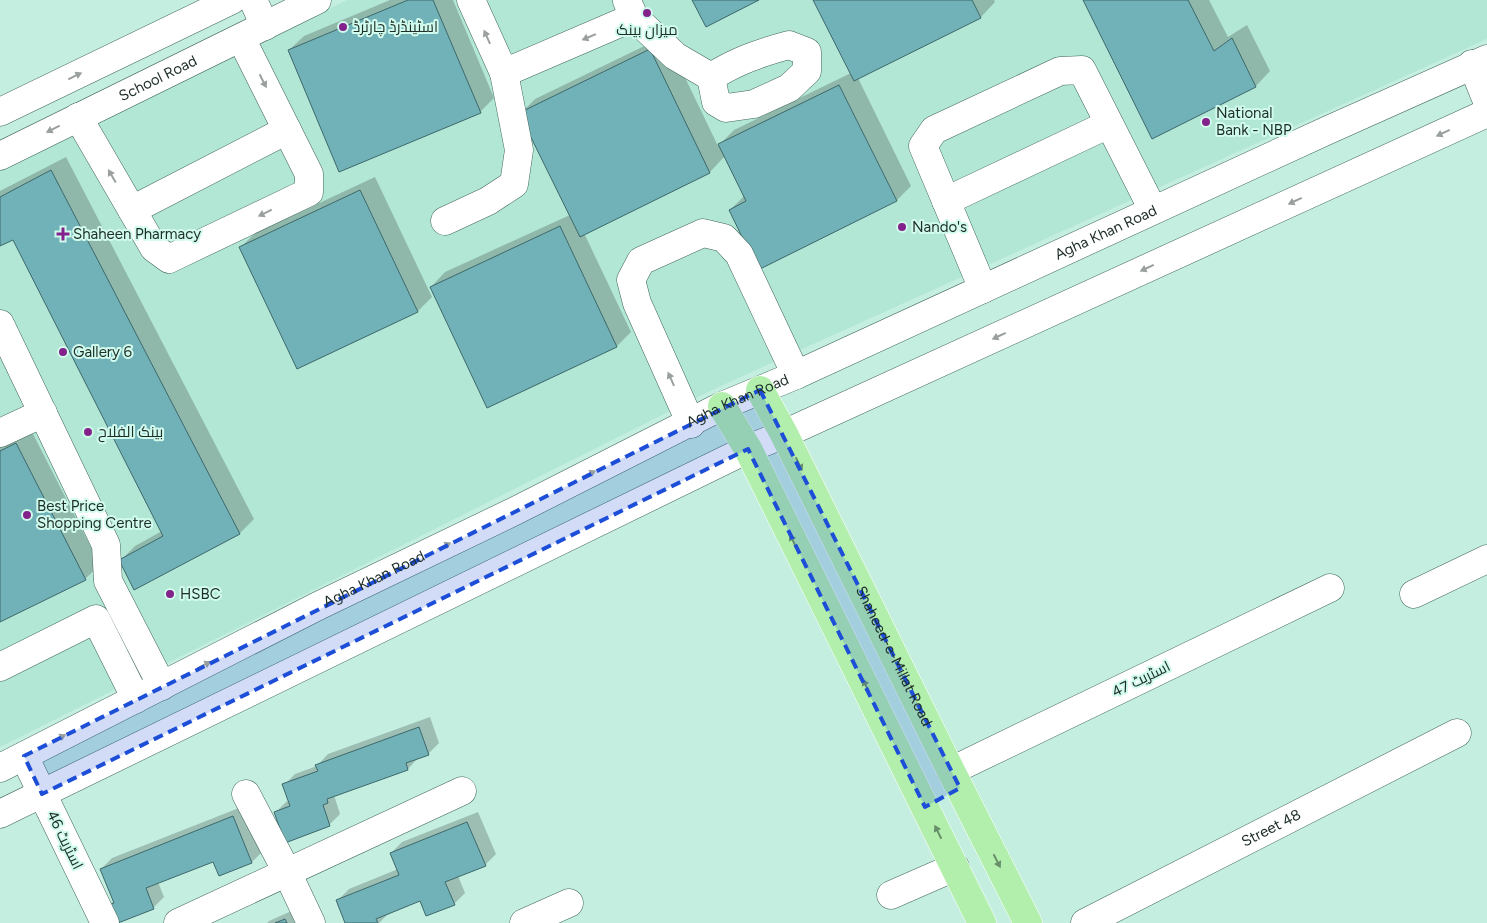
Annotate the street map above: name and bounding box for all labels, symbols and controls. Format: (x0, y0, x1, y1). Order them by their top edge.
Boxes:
marker: میزان بینک (641, 7, 653, 19)
place label: اسٹینڈرڈ چارٹرڈ (353, 18, 438, 37)
marker: اسٹینڈرڈ چارٹرڈ (337, 21, 349, 33)
place label: میزان بینک (616, 21, 678, 40)
one-way arrow (483, 30, 491, 44)
one-way arrow (582, 33, 596, 41)
street label: School Road (116, 52, 200, 105)
one-way arrow (68, 71, 83, 80)
one-way arrow (258, 74, 267, 89)
place label: National Bank - NBP (1216, 104, 1292, 139)
marker: National Bank - NBP (1200, 116, 1212, 128)
one-way arrow (46, 125, 60, 133)
one-way arrow (1436, 129, 1450, 137)
one-way arrow (108, 170, 117, 183)
one-way arrow (1288, 197, 1302, 205)
street label: Agha Khan Road (1052, 201, 1160, 264)
one-way arrow (258, 209, 272, 217)
place label: Nando's (912, 218, 967, 236)
marker: Nando's (896, 221, 908, 233)
place label: Shaheen Pharmacy (73, 225, 201, 243)
marker: Shaheen Pharmacy (57, 228, 69, 240)
one-way arrow (1140, 265, 1154, 273)
one-way arrow (992, 332, 1006, 340)
place label: Gallery 6 (73, 343, 133, 361)
marker: Gallery 6 (57, 346, 69, 358)
street label: Agha Khan Road (683, 370, 791, 432)
one-way arrow (666, 372, 674, 386)
place label: بینک الفلاح (98, 423, 163, 443)
marker: بینک الفلاح (82, 426, 94, 438)
one-way arrow (795, 456, 803, 471)
one-way arrow (582, 470, 596, 478)
place label: Best Price Shopping Centre (37, 497, 152, 532)
marker: Best Price Shopping Centre (21, 509, 33, 521)
one-way arrow (789, 534, 797, 548)
one-way arrow (436, 542, 451, 550)
street label: Agha Khan Road (320, 547, 428, 611)
street label: Shaheed-e-Millat Road (852, 583, 936, 729)
place label: HSBC (180, 585, 221, 603)
marker: HSBC (164, 588, 176, 600)
street label: اسٹریٹ 47 (1109, 657, 1173, 701)
one-way arrow (197, 660, 211, 668)
one-way arrow (862, 679, 870, 694)
one-way arrow (52, 734, 66, 742)
street label: Street 48 (1238, 805, 1304, 851)
street label: اسٹریٹ 46 (43, 808, 87, 872)
one-way arrow (934, 825, 942, 839)
one-way arrow (993, 854, 1001, 868)

